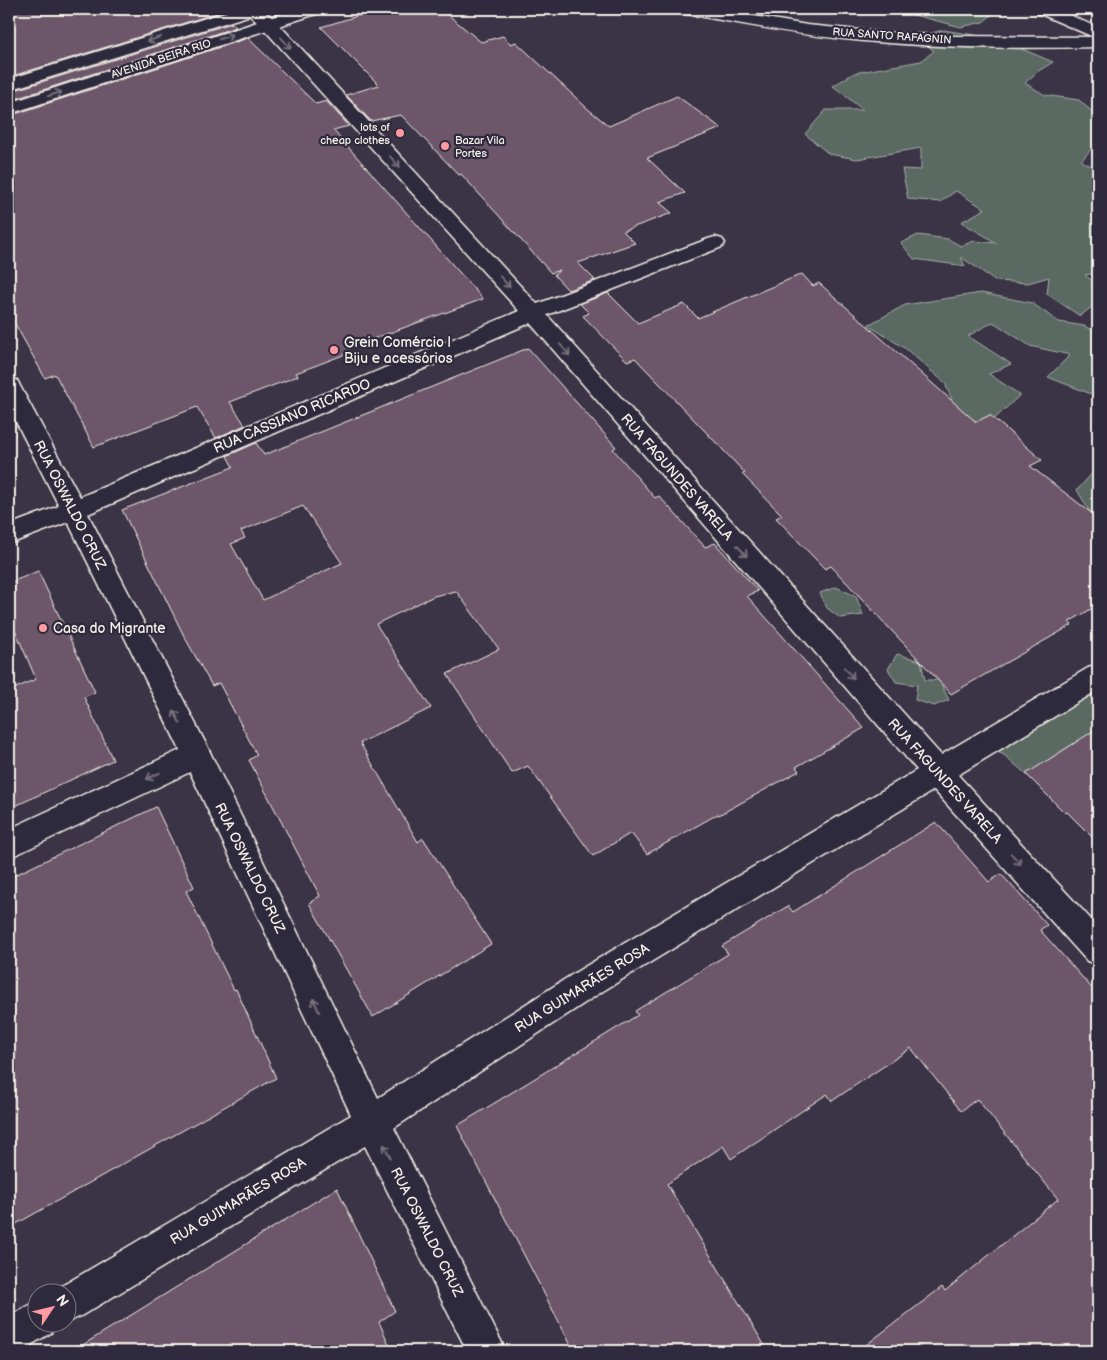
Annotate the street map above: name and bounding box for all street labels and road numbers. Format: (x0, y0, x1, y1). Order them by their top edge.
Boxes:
street label: RUA SANTO RAFAGNIN (832, 25, 952, 47)
street label: AVENIDA BEIRA RIO (109, 37, 213, 81)
street label: RUA CASSIANO RICARDO (211, 375, 373, 457)
street label: RUA FAGUNDES VARELA (617, 410, 737, 544)
street label: RUA OSWALDO CRUZ (30, 438, 110, 573)
street label: RUA FAGUNDES VARELA (884, 715, 1006, 847)
street label: RUA OSWALDO CRUZ (211, 800, 289, 936)
street label: RUA GUIMARÃES ROSA (511, 939, 653, 1036)
street label: RUA GUIMARÃES ROSA (167, 1153, 309, 1248)
street label: RUA OSWALDO CRUZ (387, 1165, 467, 1300)

